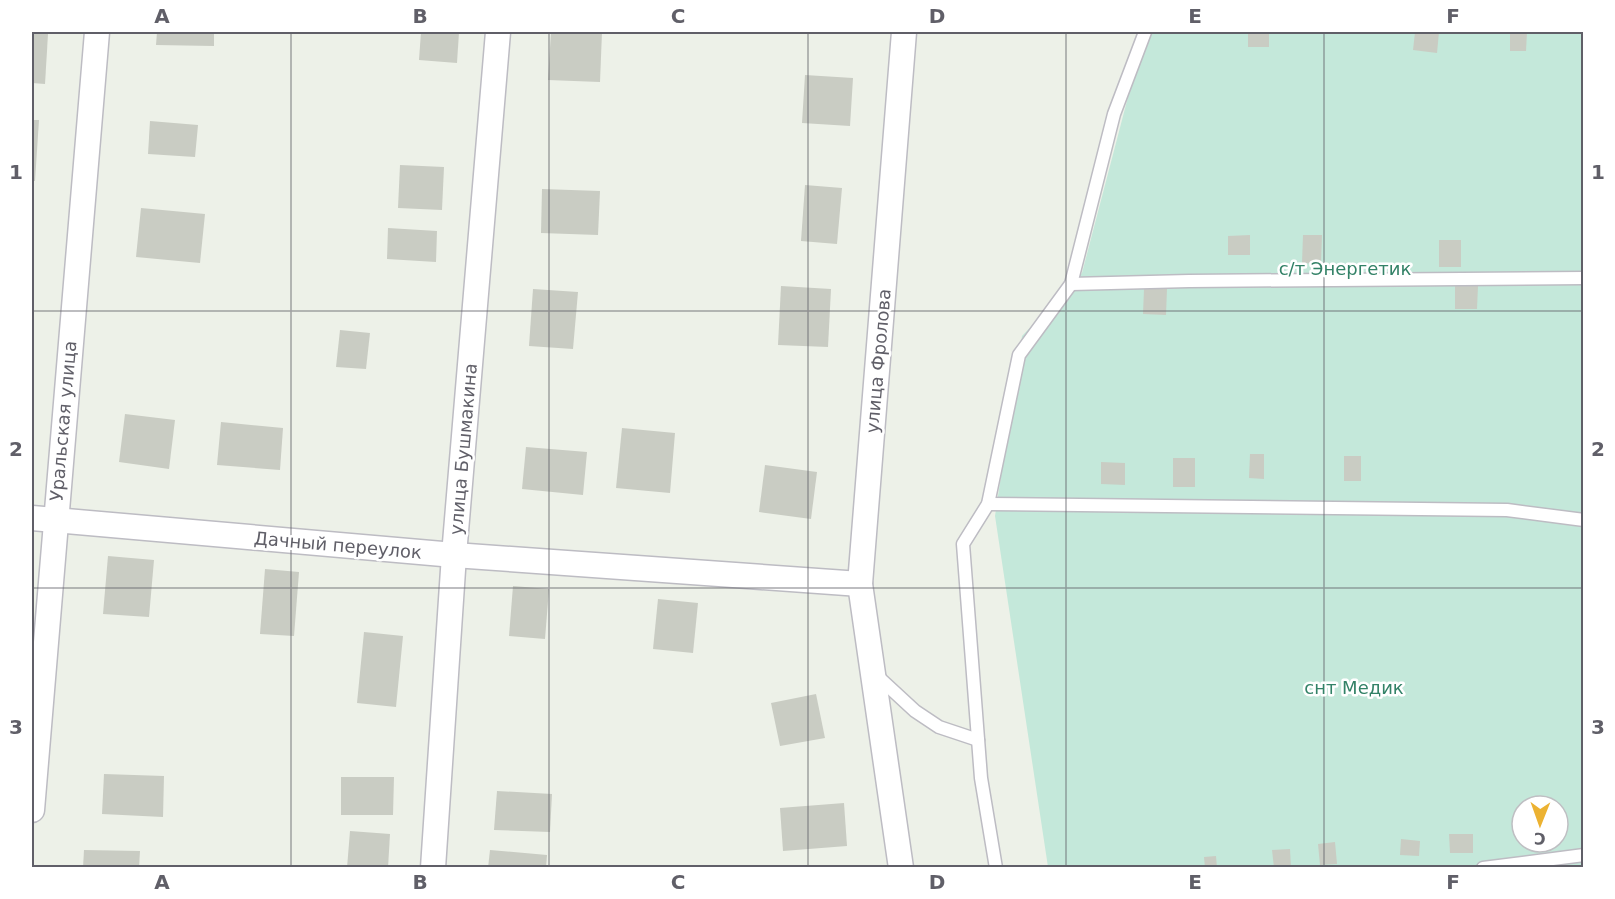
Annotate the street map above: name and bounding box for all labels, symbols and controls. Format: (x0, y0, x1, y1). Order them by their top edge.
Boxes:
text: A (154, 4, 170, 28)
text: B (412, 4, 428, 28)
text: C (671, 4, 685, 28)
text: D (929, 4, 945, 28)
text: E (1188, 4, 1202, 28)
text: F (1446, 4, 1460, 28)
text: 1 (9, 160, 23, 184)
text: 1 (1591, 160, 1605, 184)
park label: с/т Энергетик (1279, 258, 1411, 279)
street label: улица Фролова (861, 288, 895, 434)
street label: Уральская улица (46, 340, 80, 502)
street label: улица Бушмакина (445, 362, 481, 536)
text: 2 (9, 437, 23, 461)
text: 2 (1591, 437, 1605, 461)
street label: Дачный переулок (253, 527, 423, 563)
park label: снт Медик (1304, 677, 1404, 698)
text: 3 (9, 715, 23, 739)
text: 3 (1591, 715, 1605, 739)
north arrow (1510, 794, 1570, 854)
text: С (1534, 829, 1546, 848)
text: A (154, 870, 170, 894)
text: B (412, 870, 428, 894)
text: C (671, 870, 685, 894)
text: D (929, 870, 945, 894)
text: E (1188, 870, 1202, 894)
text: F (1446, 870, 1460, 894)

